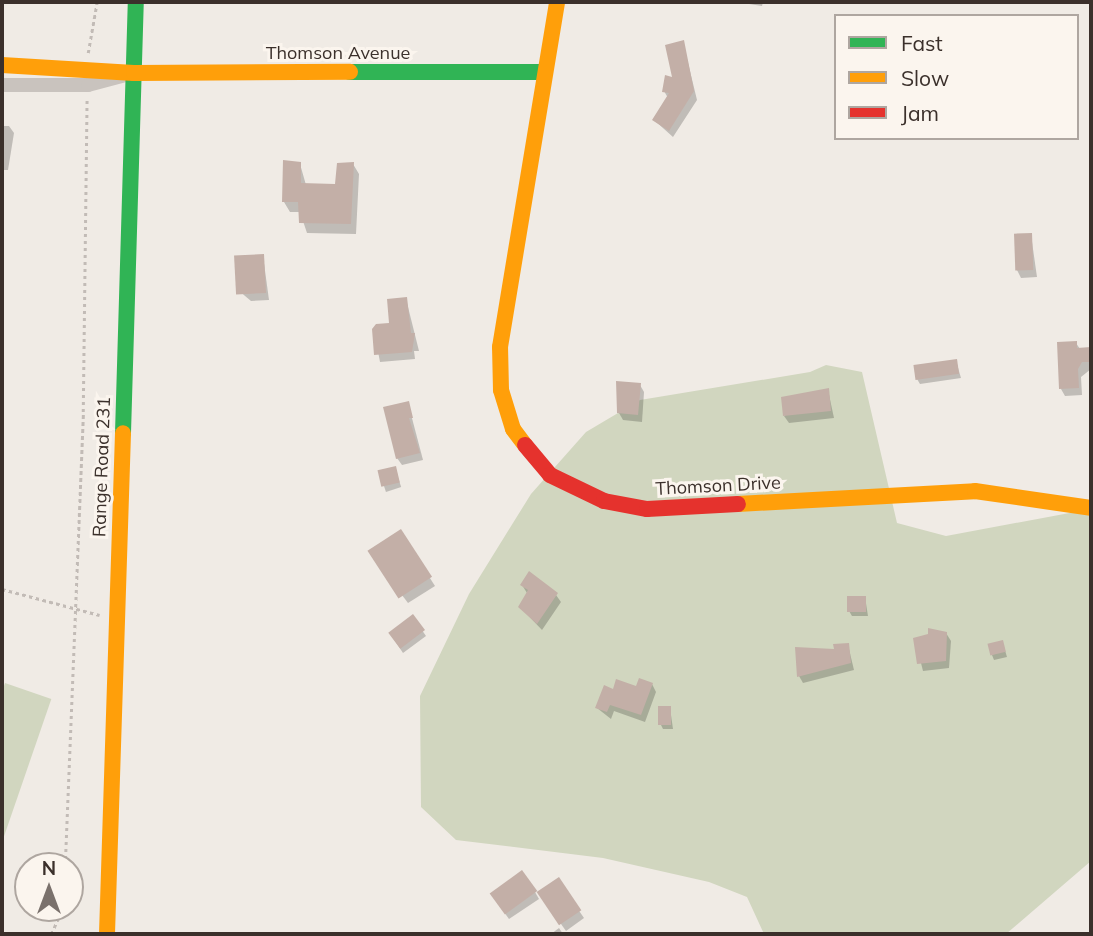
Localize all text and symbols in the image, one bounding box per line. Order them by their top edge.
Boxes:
legend [834,14,1079,140]
text: Fast [901,30,943,56]
street label: Thomson Avenue [266,42,410,64]
text: Slow [901,65,949,91]
text: Jam [901,100,939,126]
street label: Range Road 231 [89,396,115,538]
street label: Thomson Drive [655,472,781,500]
north arrow [14,852,84,922]
text: N [42,856,56,880]

